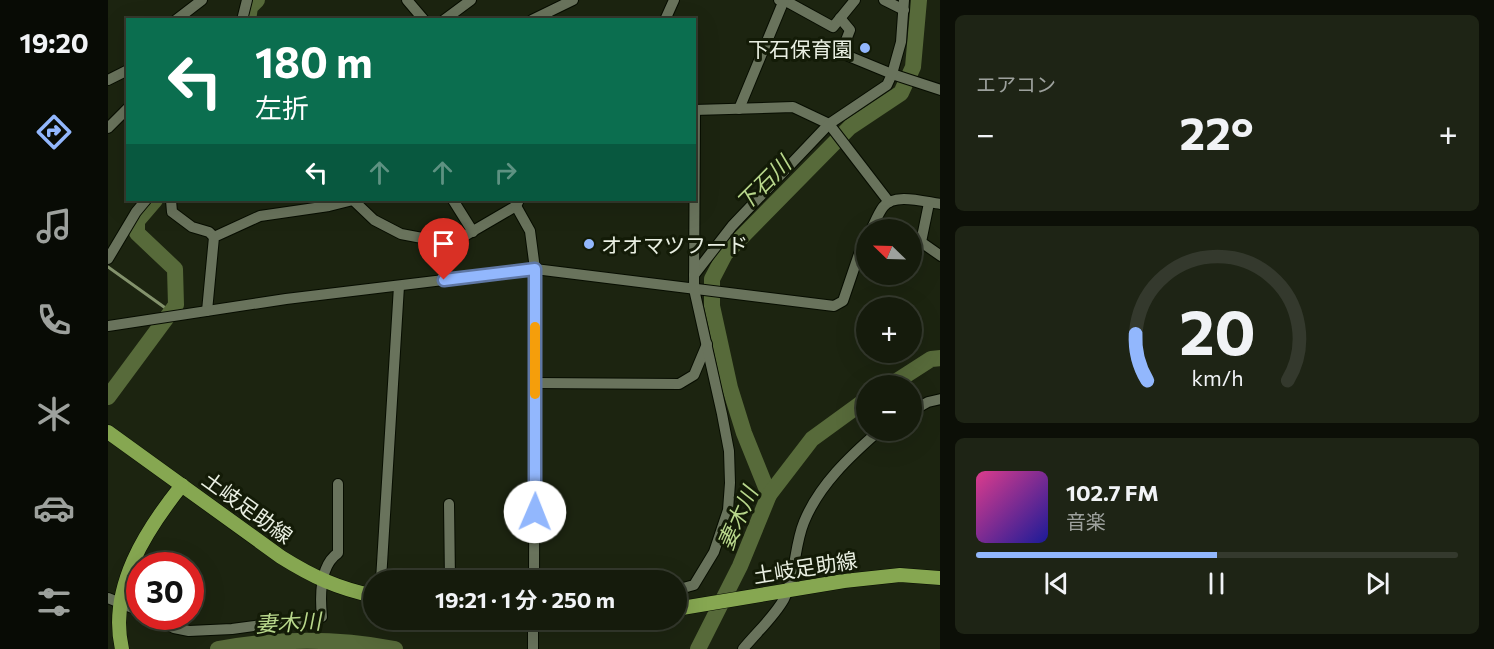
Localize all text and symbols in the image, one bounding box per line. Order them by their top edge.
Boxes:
text: 19:20 [19,26,89,59]
text: 180 m [255,35,373,87]
place label: 下石保育園 [748,36,853,61]
marker: 下石保育園 [858,41,872,55]
icon: left [156,42,234,120]
text: エアコン [976,72,1056,96]
text: 左折 [255,91,309,124]
text: 22° [1180,104,1254,159]
icon: directions [33,111,75,153]
text: − [976,112,995,153]
text: + [1439,112,1458,153]
water label: 下石川 [730,149,797,216]
icon: left [300,156,333,189]
icon: ahead [363,156,396,189]
icon: ahead [426,156,459,189]
icon: right [489,156,522,189]
icon: music [33,205,75,247]
pin [418,218,469,280]
north arrow [856,219,922,285]
map controls [856,219,922,441]
icon: arrive [427,227,460,260]
place label: オオマツフード [601,232,748,257]
marker: オオマツフード [582,237,596,251]
text: 20 [1179,293,1255,369]
button: + [856,297,922,363]
icon: phone [33,299,75,341]
text: km/h [1191,365,1243,391]
button: − [856,375,922,441]
icon: climate [33,393,75,435]
street label: 土岐足助線 [198,466,298,548]
text: 102.7 FM [1066,479,1159,506]
position arrow [503,480,567,544]
water label: 妻木川 [711,481,764,554]
icon: car [33,487,75,529]
text: 音楽 [1066,509,1106,533]
street label: 土岐足助線 [751,546,859,588]
speed limit sign: 30 [126,552,204,630]
icon: previous [1040,567,1073,600]
icon: pause [1200,567,1233,600]
icon: next [1361,567,1394,600]
icon: filters [33,581,75,623]
text: 19:21 · 1 分 · 250 m [435,586,615,613]
water label: 妻木川 [254,607,324,637]

